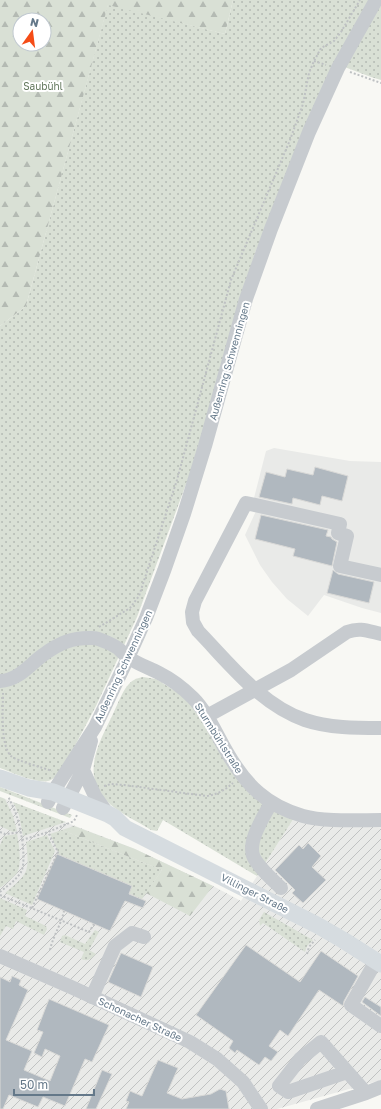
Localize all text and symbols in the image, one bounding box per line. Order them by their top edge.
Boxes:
north arrow [12,12,52,52]
text: N [29,14,40,29]
park label: Saubühl [23,80,63,92]
street label: Außenring Schwenningen [206,300,252,422]
street label: Außenring Schwenningen [92,608,154,724]
street label: Sturmbühlstraße [192,701,246,776]
street label: Villinger Straße [219,871,291,915]
street label: Schonacher Straße [96,994,184,1044]
scale bar [14,1071,94,1097]
text: 50 m [20,1077,48,1092]

